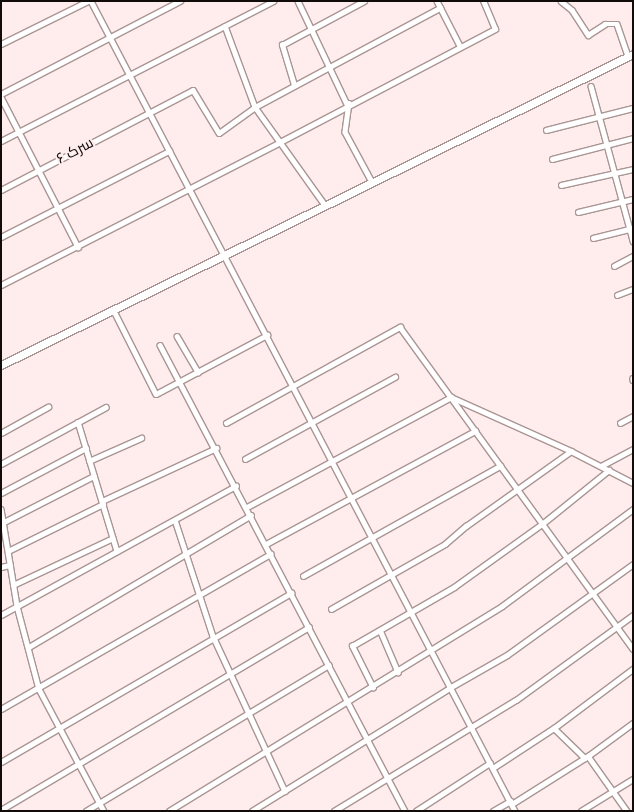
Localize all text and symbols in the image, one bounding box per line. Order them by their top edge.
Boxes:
street label: سرک ۶ [53,134,97,168]

